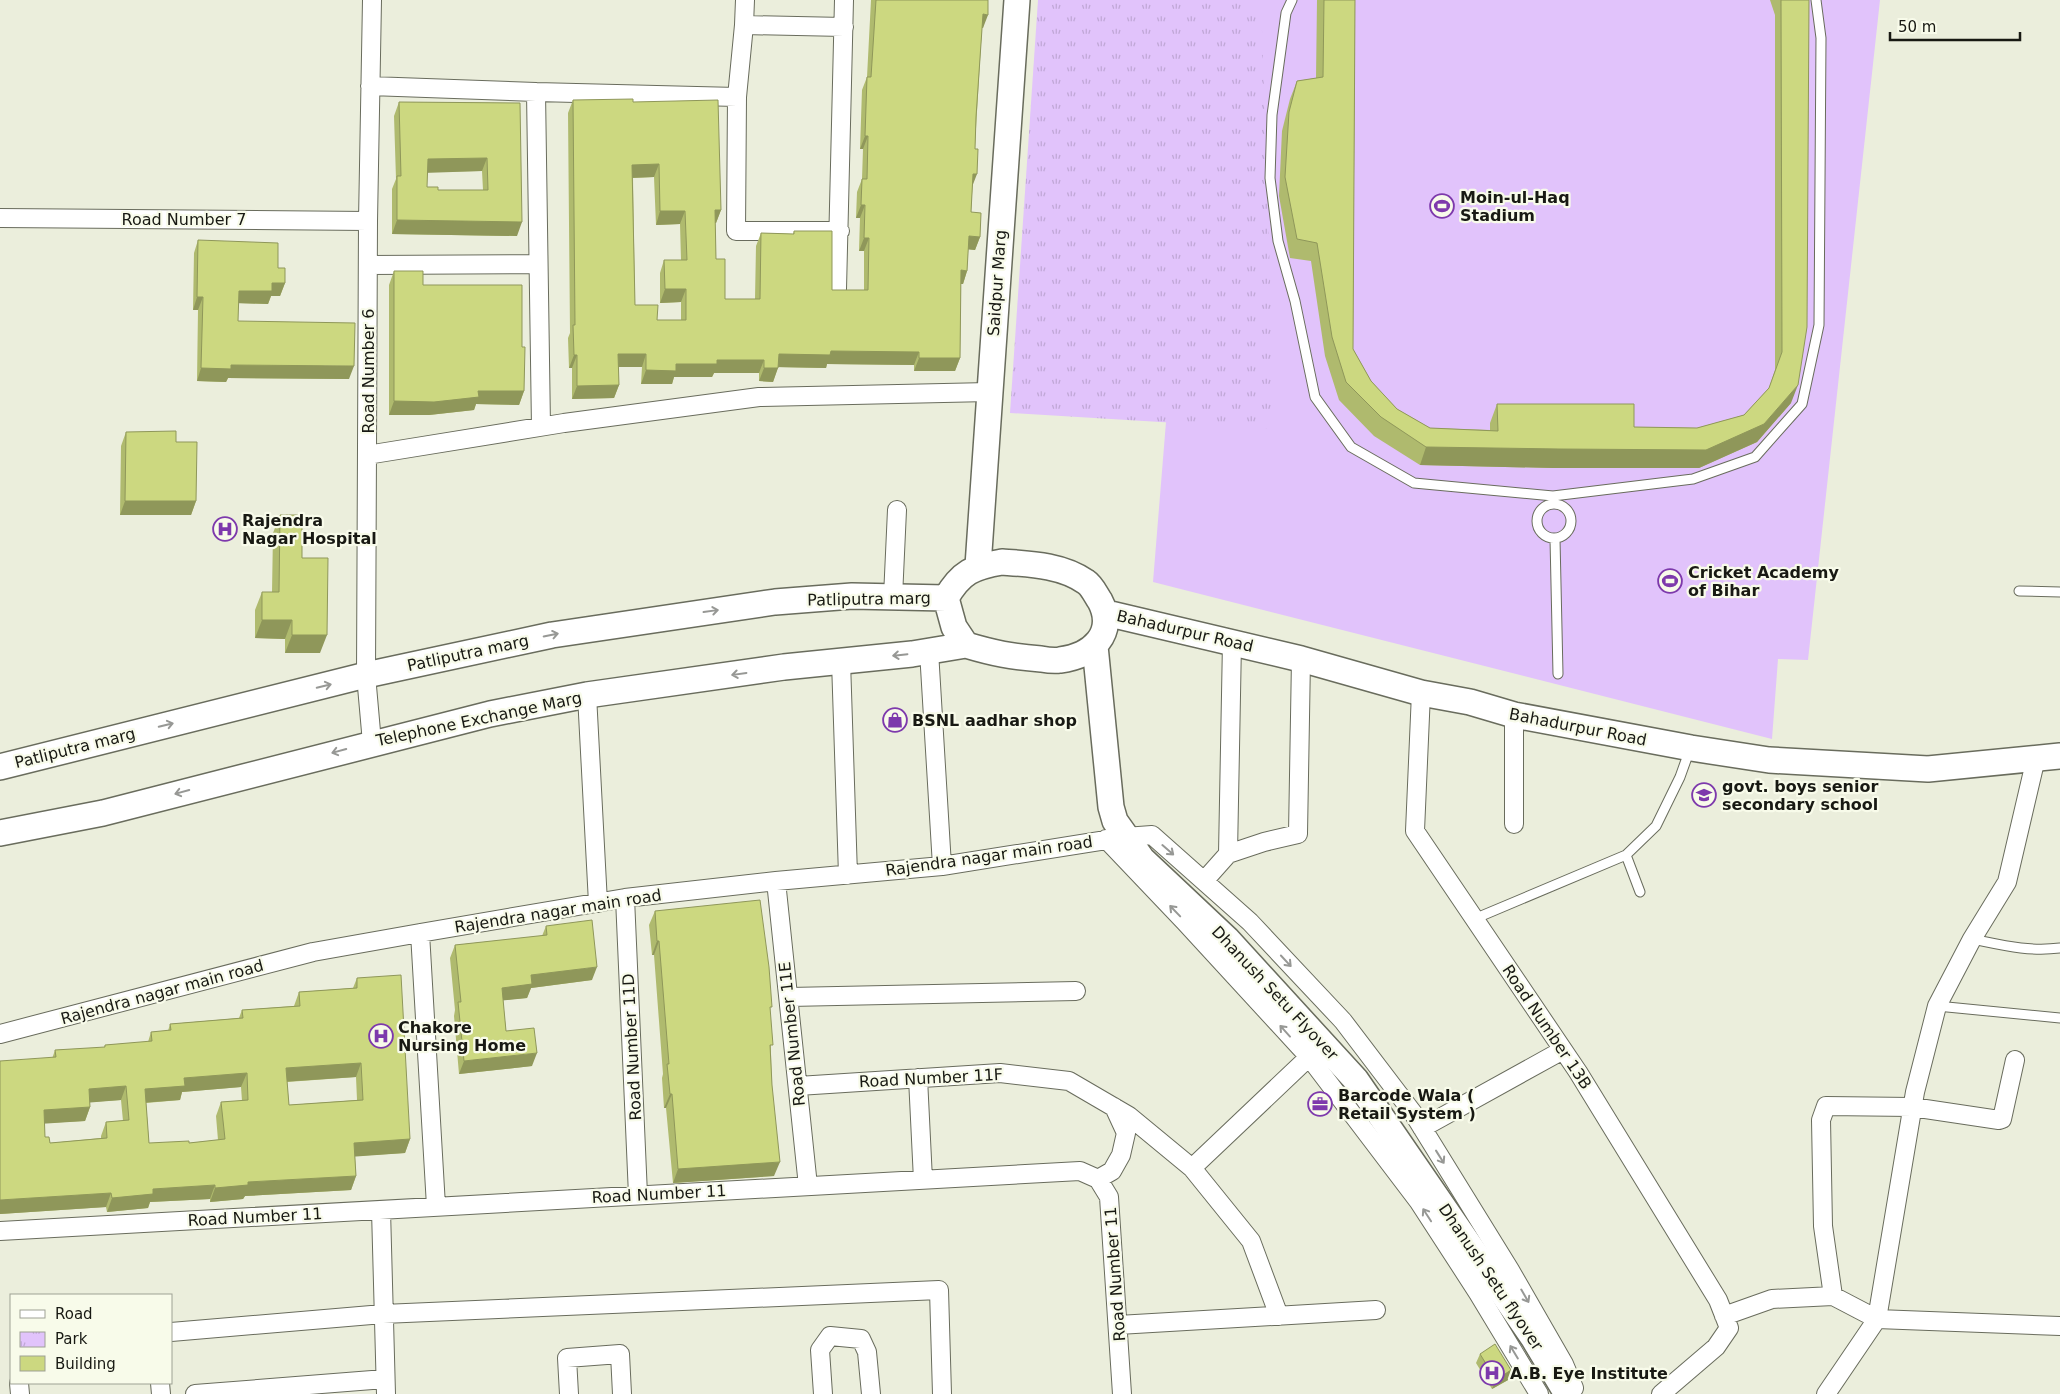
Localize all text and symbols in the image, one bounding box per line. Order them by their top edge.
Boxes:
scale bar [1890,10,2020,42]
text: 50 m [1898,18,1936,36]
place label: Moin-ul-Haq Stadium [1460,188,1570,225]
sports icon: Moin-ul-Haq Stadium [1429,193,1455,219]
street label: Road Number 7 [122,210,246,229]
street label: Saidpur Marg [984,229,1010,337]
street label: Road Number 6 [359,309,378,433]
place label: Rajendra Nagar Hospital [242,511,377,548]
hospital icon: Rajendra Nagar Hospital [212,516,238,542]
place label: Cricket Academy of Bihar [1688,563,1840,600]
sports icon: Cricket Academy of Bihar [1657,568,1683,594]
street label: Patliputra marg [807,588,931,610]
one-way arrow [703,606,719,616]
street label: Bahadurpur Road [1115,606,1255,656]
one-way arrow [542,630,558,640]
street label: Patliputra marg [405,631,531,675]
one-way arrow [893,650,909,660]
one-way arrow [731,669,747,679]
one-way arrow [315,681,331,690]
street label: Telephone Exchange Marg [374,688,584,750]
street label: Bahadurpur Road [1508,704,1648,750]
shop icon: BSNL aadhar shop [882,707,908,733]
place label: BSNL aadhar shop [912,711,1077,730]
one-way arrow [158,720,174,730]
street label: Patliputra marg [13,724,137,772]
one-way arrow [332,747,348,756]
place label: govt. boys senior secondary school [1722,777,1878,814]
school or university icon: govt. boys senior secondary school [1691,782,1717,808]
one-way arrow [175,788,191,797]
street label: Rajendra nagar main road [884,832,1094,880]
one-way arrow [1162,844,1175,855]
street label: Rajendra nagar main road [453,885,663,937]
one-way arrow [1169,905,1181,918]
street label: Dhanush Setu Flyover [1208,922,1342,1064]
one-way arrow [1280,955,1292,968]
street label: Rajendra nagar main road [58,956,266,1028]
street label: Road Number 11E [775,961,809,1107]
street label: Road Number 13B [1498,961,1596,1093]
street label: Road Number 11D [619,973,645,1121]
place label: Chakore Nursing Home [398,1018,526,1055]
hospital icon: Chakore Nursing Home [368,1023,394,1049]
one-way arrow [1279,1025,1291,1037]
street label: Road Number 11F [859,1065,1003,1091]
place label: Barcode Wala ( Retail System ) [1338,1086,1476,1123]
office icon: Barcode Wala ( Retail System ) [1307,1091,1333,1117]
one-way arrow [1436,1150,1446,1164]
street label: Road Number 11 [591,1181,727,1207]
street label: Dhanush Setu flyover [1435,1200,1547,1354]
street label: Road Number 11 [187,1204,323,1230]
street label: Road Number 11 [1101,1206,1129,1342]
one-way arrow [1422,1208,1432,1222]
one-way arrow [1520,1288,1530,1303]
legend [10,1294,172,1384]
text: Road [55,1305,93,1323]
text: Park [55,1330,88,1348]
one-way arrow [1508,1346,1518,1360]
text: Building [55,1355,116,1373]
hospital icon: A.B. Eye Institute [1479,1360,1505,1386]
place label: A.B. Eye Institute [1510,1364,1668,1383]

